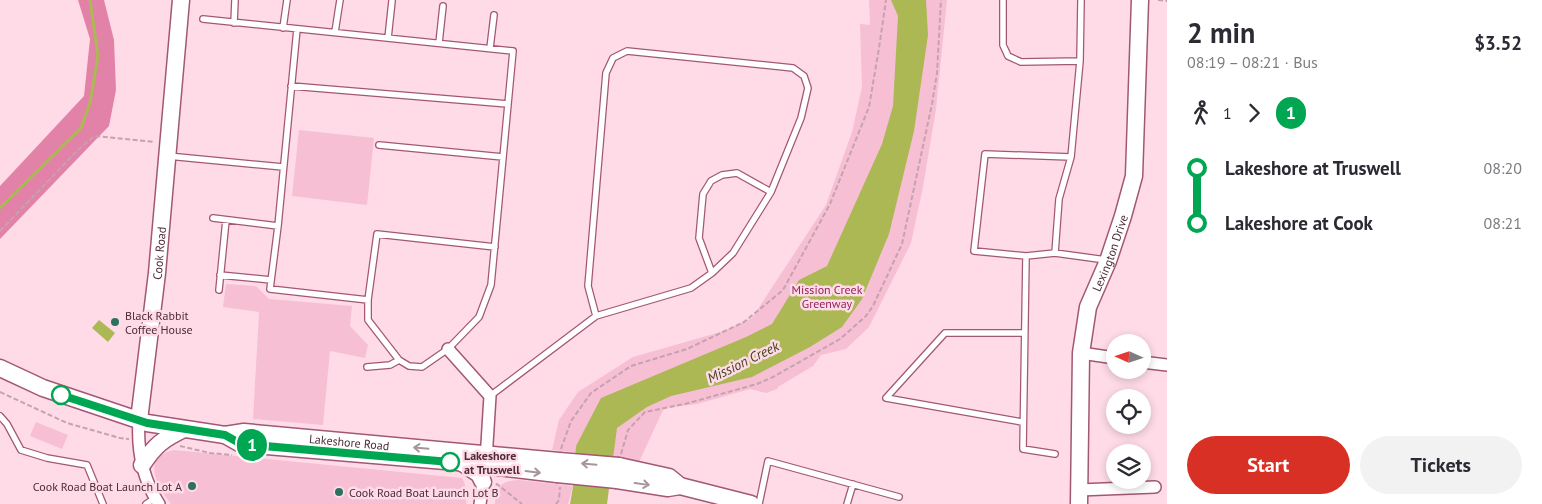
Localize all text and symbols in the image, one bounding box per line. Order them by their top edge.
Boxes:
text: 2 min [1187,14,1255,51]
text: $3.52 [1474,31,1522,55]
text: 08:19 – 08:21 · Bus [1187,52,1318,72]
icon: walk [1187,99,1215,127]
icon: forward [1240,99,1268,127]
text: 1 [1286,101,1296,124]
text: 1 [1223,103,1232,123]
text: Lakeshore at Truswell [1225,156,1401,180]
text: 08:20 [1484,158,1522,178]
text: Lakeshore at Cook [1225,211,1373,235]
street label: Lexington Drive [1088,212,1131,293]
text: 08:21 [1484,213,1522,233]
street label: Cook Road [149,226,169,281]
park label: Mission Creek Greenway [792,282,863,311]
place label: Black Rabbit Coffee House [125,308,193,337]
marker: Black Rabbit Coffee House [109,316,121,328]
north arrow [1106,334,1151,379]
map controls [1106,334,1151,489]
water label: Mission Creek [704,337,783,387]
unlabelled marker [51,385,71,405]
button: locate [1106,389,1151,434]
line badge: 1 [236,429,268,461]
street label: Lakeshore Road [308,431,390,453]
text: 1 [247,433,257,456]
button: Start [1187,436,1350,494]
button: Tickets [1360,436,1522,494]
one-way arrow [413,443,429,452]
button: layers [1106,444,1151,489]
place label: Lakeshore at Truswell [464,448,520,477]
marker: Lakeshore at Truswell [440,452,460,472]
one-way arrow [581,459,597,468]
one-way arrow [524,467,540,477]
place label: Cook Road Boat Launch Lot A [33,479,182,494]
one-way arrow [634,479,650,489]
marker: Cook Road Boat Launch Lot A [186,480,198,492]
place label: Cook Road Boat Launch Lot B [349,485,499,500]
marker: Cook Road Boat Launch Lot B [333,486,345,498]

